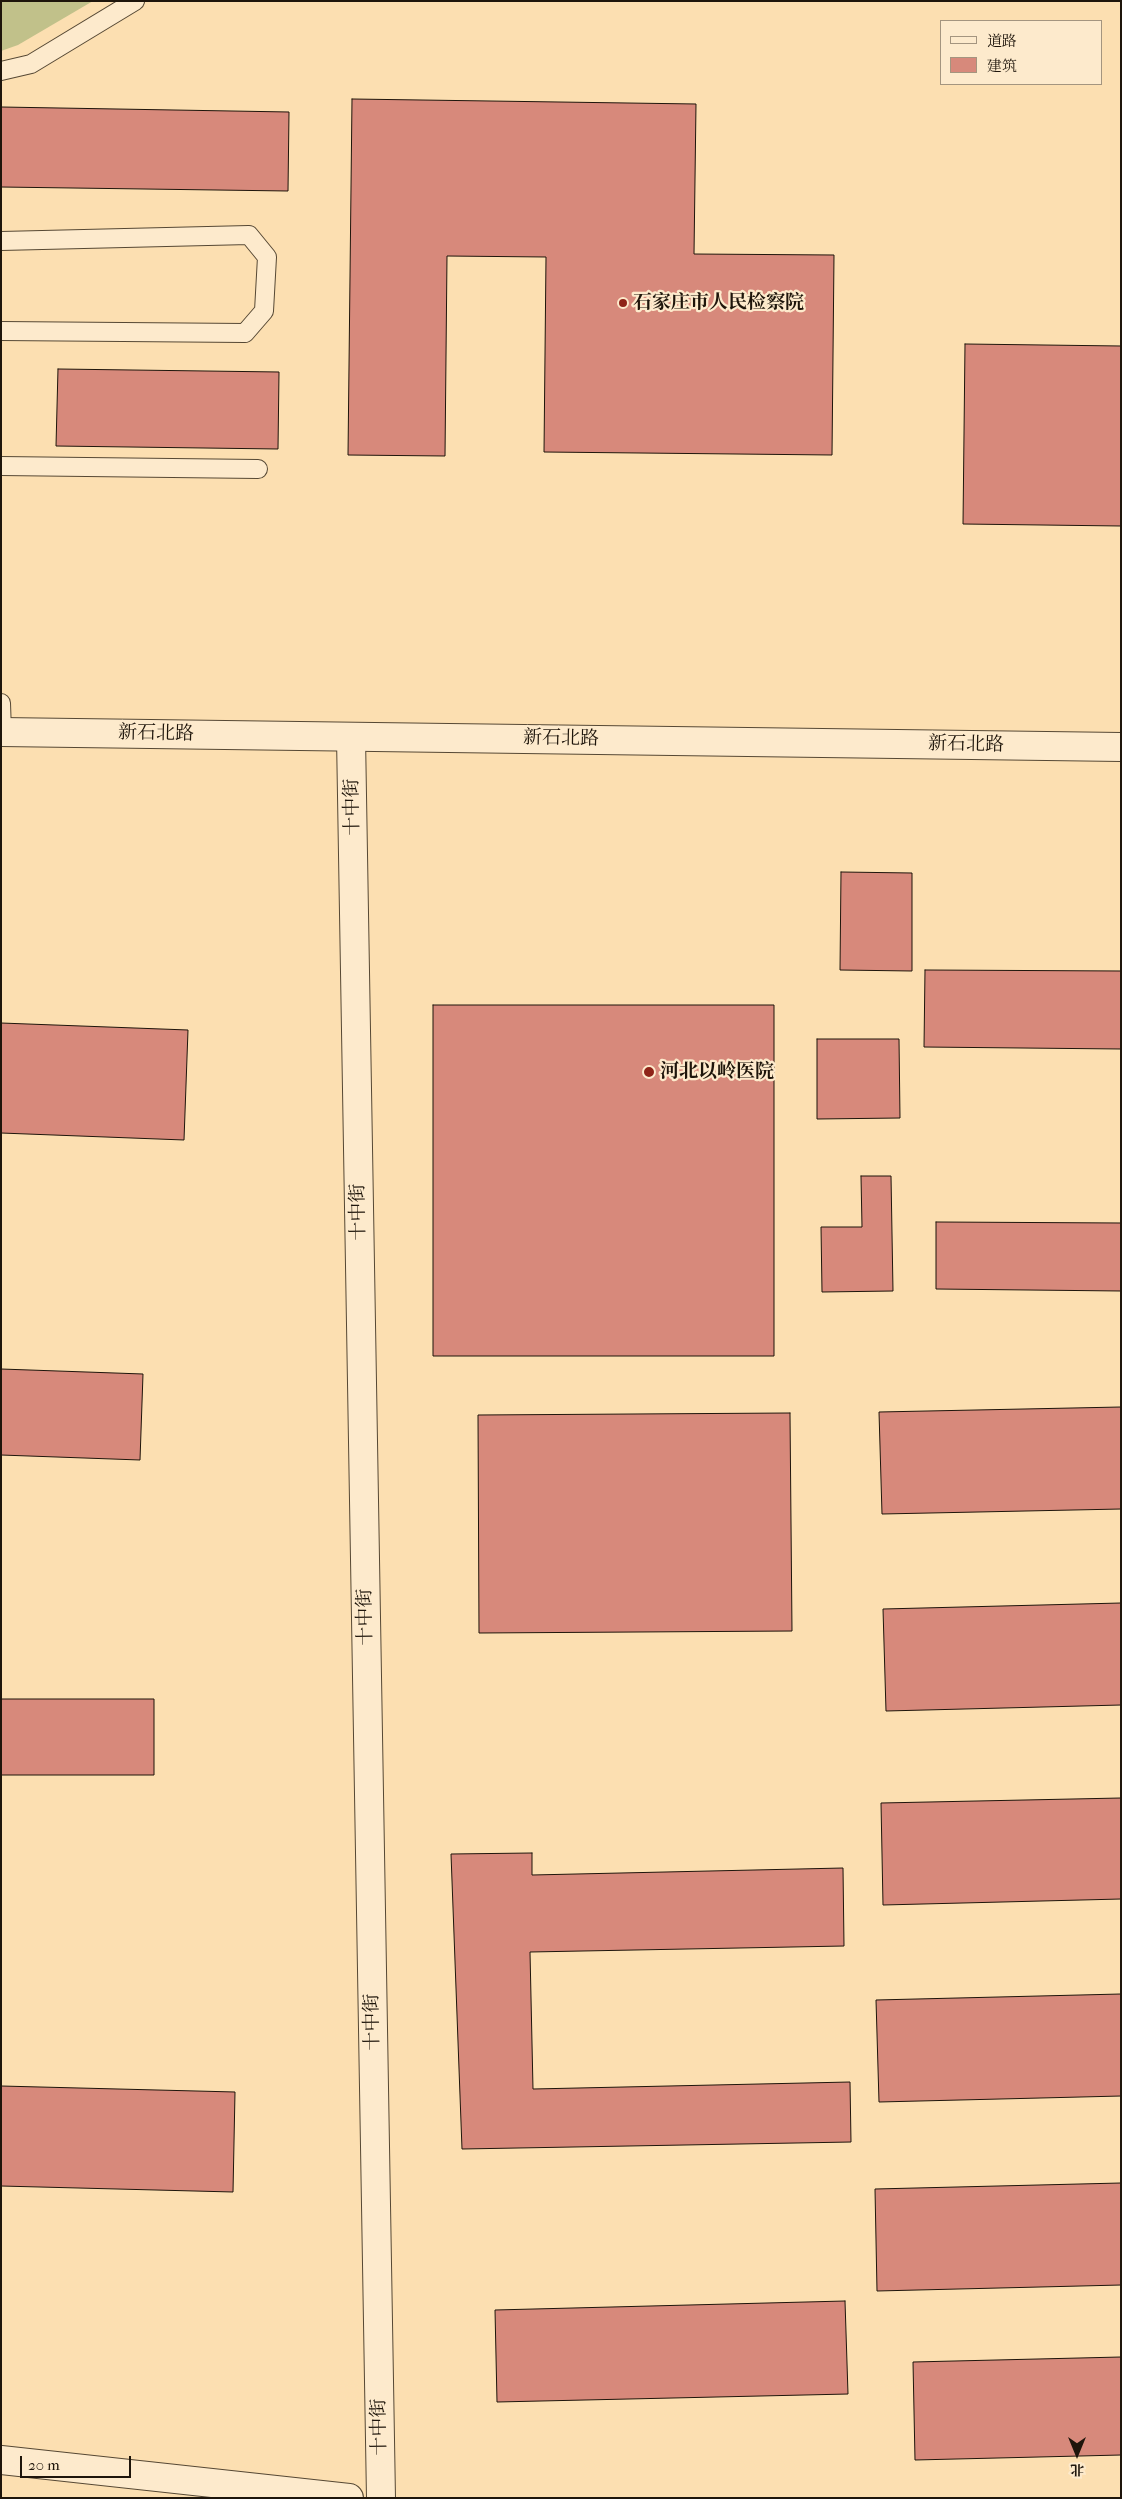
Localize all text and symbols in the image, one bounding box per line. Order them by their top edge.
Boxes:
legend [940,20,1102,85]
text: 道路 [987,32,1017,50]
text: 建筑 [987,57,1017,75]
place label: 石家庄市人民检察院 [633,292,804,314]
marker: 石家庄市人民检察院 [617,297,629,309]
street label: 新石北路 [118,722,194,746]
street label: 新石北路 [523,727,599,751]
street label: 新石北路 [928,733,1004,757]
street label: 十中街 [341,778,365,836]
place label: 河北以岭医院 [660,1061,774,1083]
marker: 河北以岭医院 [642,1065,656,1079]
street label: 十中街 [347,1183,371,1241]
street label: 十中街 [354,1588,378,1646]
street label: 十中街 [361,1993,385,2051]
street label: 十中街 [368,2398,392,2456]
north arrow [1052,2429,1102,2479]
scale bar [22,2446,134,2478]
text: 20 m [28,2456,60,2474]
text: 北 [1070,2461,1084,2478]

